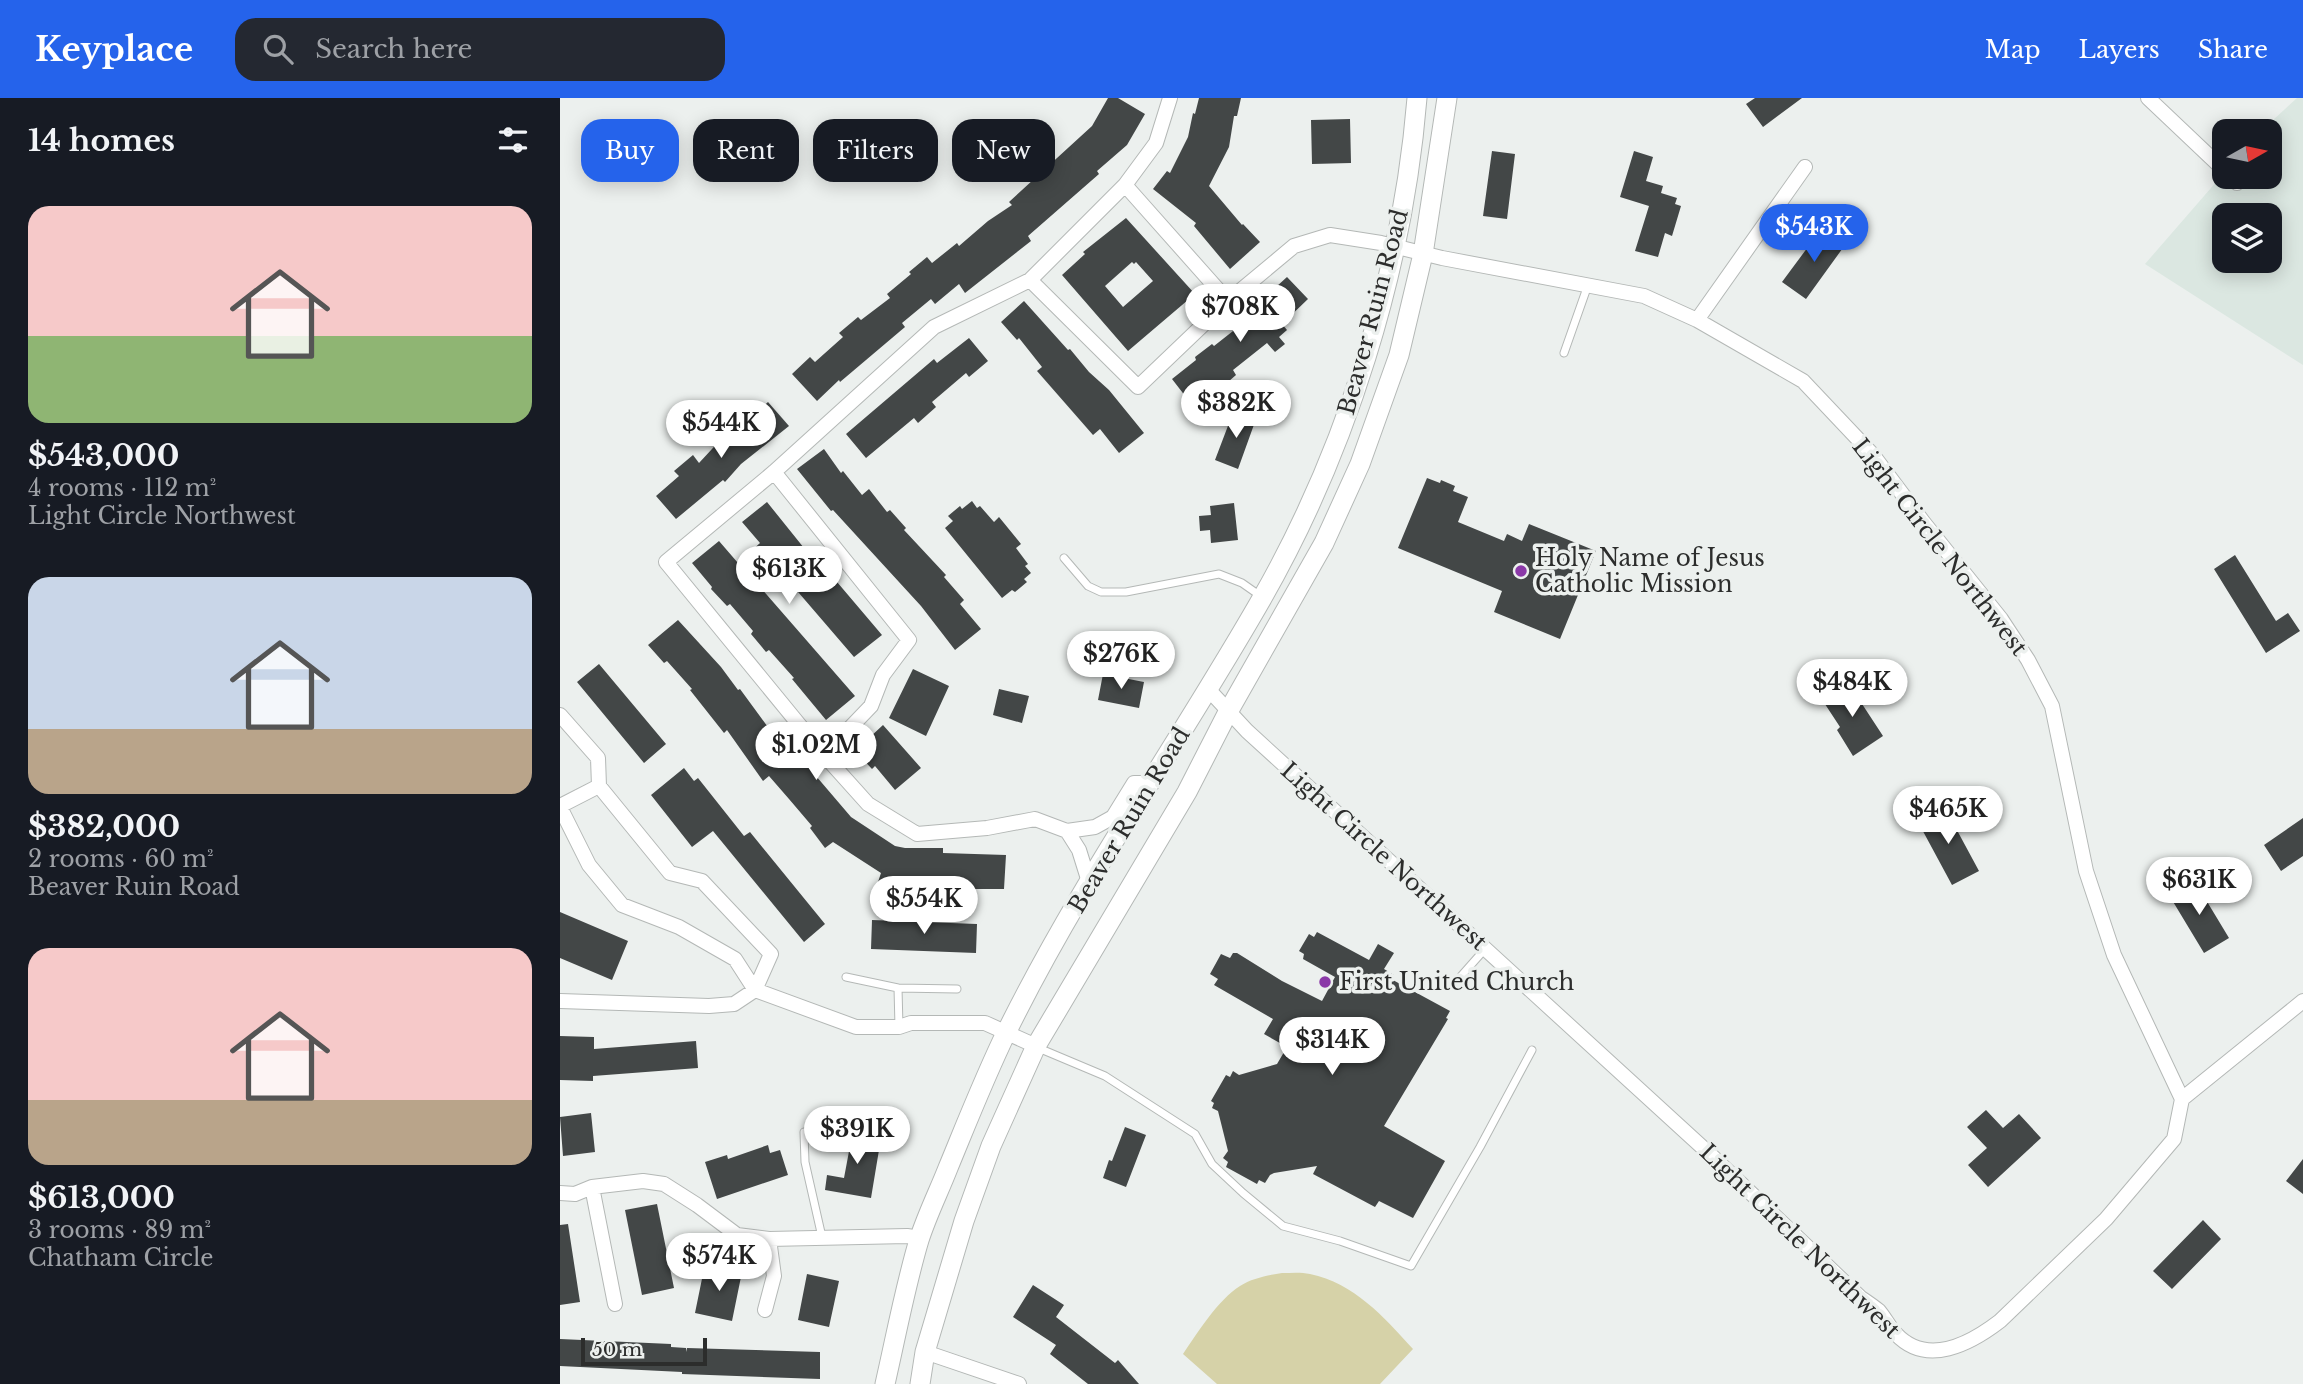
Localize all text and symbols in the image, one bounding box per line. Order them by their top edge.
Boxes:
search box [235,18,725,81]
text: Keyplace [35,29,193,70]
icon: search [259,30,297,68]
text: Search here [315,33,472,65]
text: Map [1985,35,2041,64]
text: Layers [2079,35,2160,64]
text: Share [2198,35,2268,64]
chip: Buy [581,119,679,182]
chip: Rent [693,119,799,182]
chip: Filters [813,119,938,182]
chip: New [952,119,1055,182]
north arrow [2212,119,2282,189]
map controls [2212,119,2282,273]
icon: filters [494,121,532,159]
text: 14 homes [28,122,175,159]
button: layers [2212,203,2282,273]
pin: $543K [1765,204,1863,264]
street label: Beaver Ruin Road [1332,206,1414,418]
text: $543K [1775,213,1853,241]
icon: home [217,251,343,377]
pin: $708K [1191,285,1289,344]
text: $708K [1201,293,1279,321]
pin: $382K [1187,380,1285,440]
text: $382K [1197,389,1275,417]
pin: $544K [672,400,770,460]
text: $544K [682,409,760,437]
street label: Light Circle Northwest [1847,433,2034,661]
text: $543,000 [28,437,179,474]
text: 4 rooms · 112 m² [28,474,216,502]
text: Light Circle Northwest [28,502,296,530]
place label: Holy Name of Jesus Catholic Mission [1535,544,1765,598]
pin: $613K [740,546,838,606]
text: $613K [752,555,826,583]
marker: Holy Name of Jesus Catholic Mission [1513,563,1529,579]
icon: home [217,622,343,748]
pin: $276K [1072,632,1170,691]
text: $276K [1083,640,1159,668]
pin: $484K [1803,660,1901,719]
text: $484K [1813,668,1891,696]
pin: $1.02M [759,722,873,782]
street label: Beaver Ruin Road [1062,722,1196,918]
text: $1.02M [771,731,861,759]
street label: Light Circle Northwest [1275,756,1493,956]
pin: $465K [1899,786,1997,846]
text: $465K [1909,795,1987,823]
text: $382,000 [28,808,180,845]
text: 2 rooms · 60 m² [28,845,214,873]
pin: $631K [2150,858,2248,917]
text: $631K [2162,866,2236,894]
text: Beaver Ruin Road [28,873,240,901]
pin: $554K [875,876,973,936]
text: $554K [886,885,962,913]
place label: First United Church [1339,968,1574,996]
marker: First United Church [1317,974,1333,990]
icon: home [217,993,343,1119]
pin: $314K [1283,1018,1381,1077]
text: $314K [1295,1026,1369,1054]
pin: $391K [808,1107,906,1166]
text: $391K [820,1115,894,1143]
street label: Light Circle Northwest [1694,1138,1906,1344]
text: $613,000 [28,1179,175,1216]
text: 3 rooms · 89 m² [28,1216,211,1244]
pin: $574K [670,1234,768,1293]
text: $574K [682,1242,756,1270]
text: Chatham Circle [28,1244,214,1272]
scale bar [581,1335,707,1367]
text: 50 m [592,1338,642,1361]

